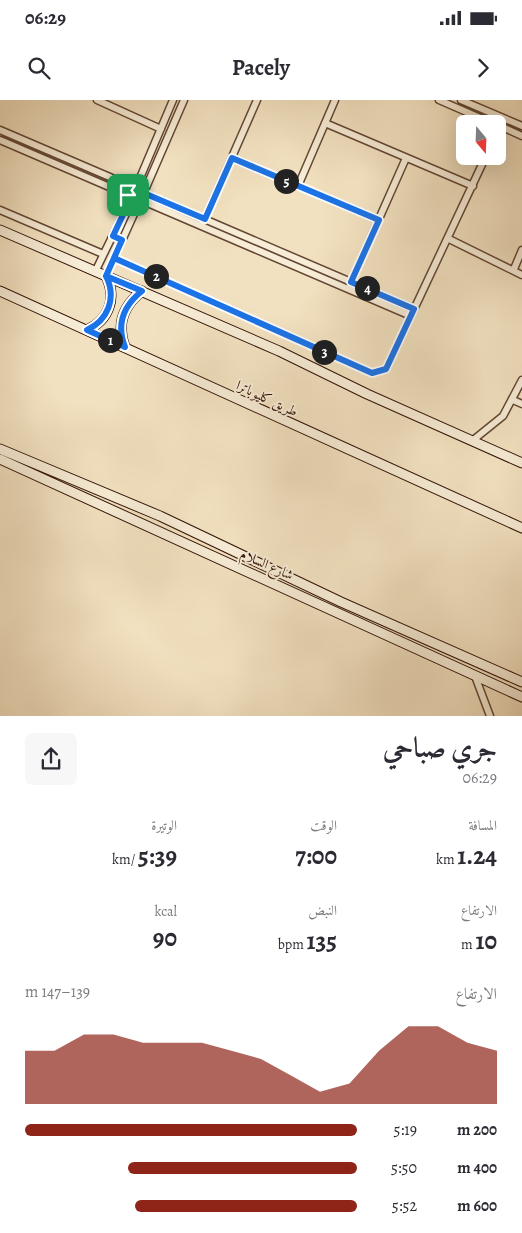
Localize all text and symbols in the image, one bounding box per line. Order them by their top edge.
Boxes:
text: 06:29 [25,5,66,31]
text: Pacely [232,53,290,83]
icon: search [25,54,53,82]
icon: forward [469,54,497,82]
north arrow [456,115,506,165]
map controls [456,115,506,165]
pin: 5 [274,168,298,194]
text: 5 [284,172,289,191]
pin [107,174,149,216]
icon: arrive [114,181,142,209]
pin: 2 [144,264,168,288]
text: 2 [153,267,160,286]
pin: 4 [354,276,380,300]
text: 4 [364,279,371,298]
pin: 1 [98,328,122,352]
text: 1 [108,331,113,350]
pin: 3 [312,340,336,364]
text: 3 [321,343,328,362]
street label: طريق كليوباترا [233,376,301,421]
street label: شارع السلام [236,544,297,587]
text: جري صباحي [383,729,497,767]
button: share [25,733,77,785]
text: 06:29 [462,767,497,789]
text: الوتيرة [151,816,177,835]
text: الوقت [310,816,337,835]
text: المسافة [468,816,497,835]
text: 5:39 [138,839,177,873]
text: 7:00 [295,839,337,873]
text: 1.24 [457,839,497,873]
text: /km [112,850,138,869]
text: km [436,850,457,869]
text: النبض [308,901,337,920]
text: الارتفاع [461,901,497,920]
text: kcal [155,902,177,921]
text: 90 [153,921,177,955]
text: 135 [307,924,337,958]
text: 10 [475,924,497,958]
text: bpm [278,935,307,954]
text: m [461,935,475,954]
text: 139–147 m [25,981,90,1003]
text: الارتفاع [455,983,497,1005]
text: 5:19 [394,1119,417,1141]
text: 200 m [457,1119,497,1141]
text: 5:50 [391,1157,417,1179]
text: 400 m [457,1157,497,1179]
text: 5:52 [392,1195,417,1217]
text: 600 m [457,1195,497,1217]

